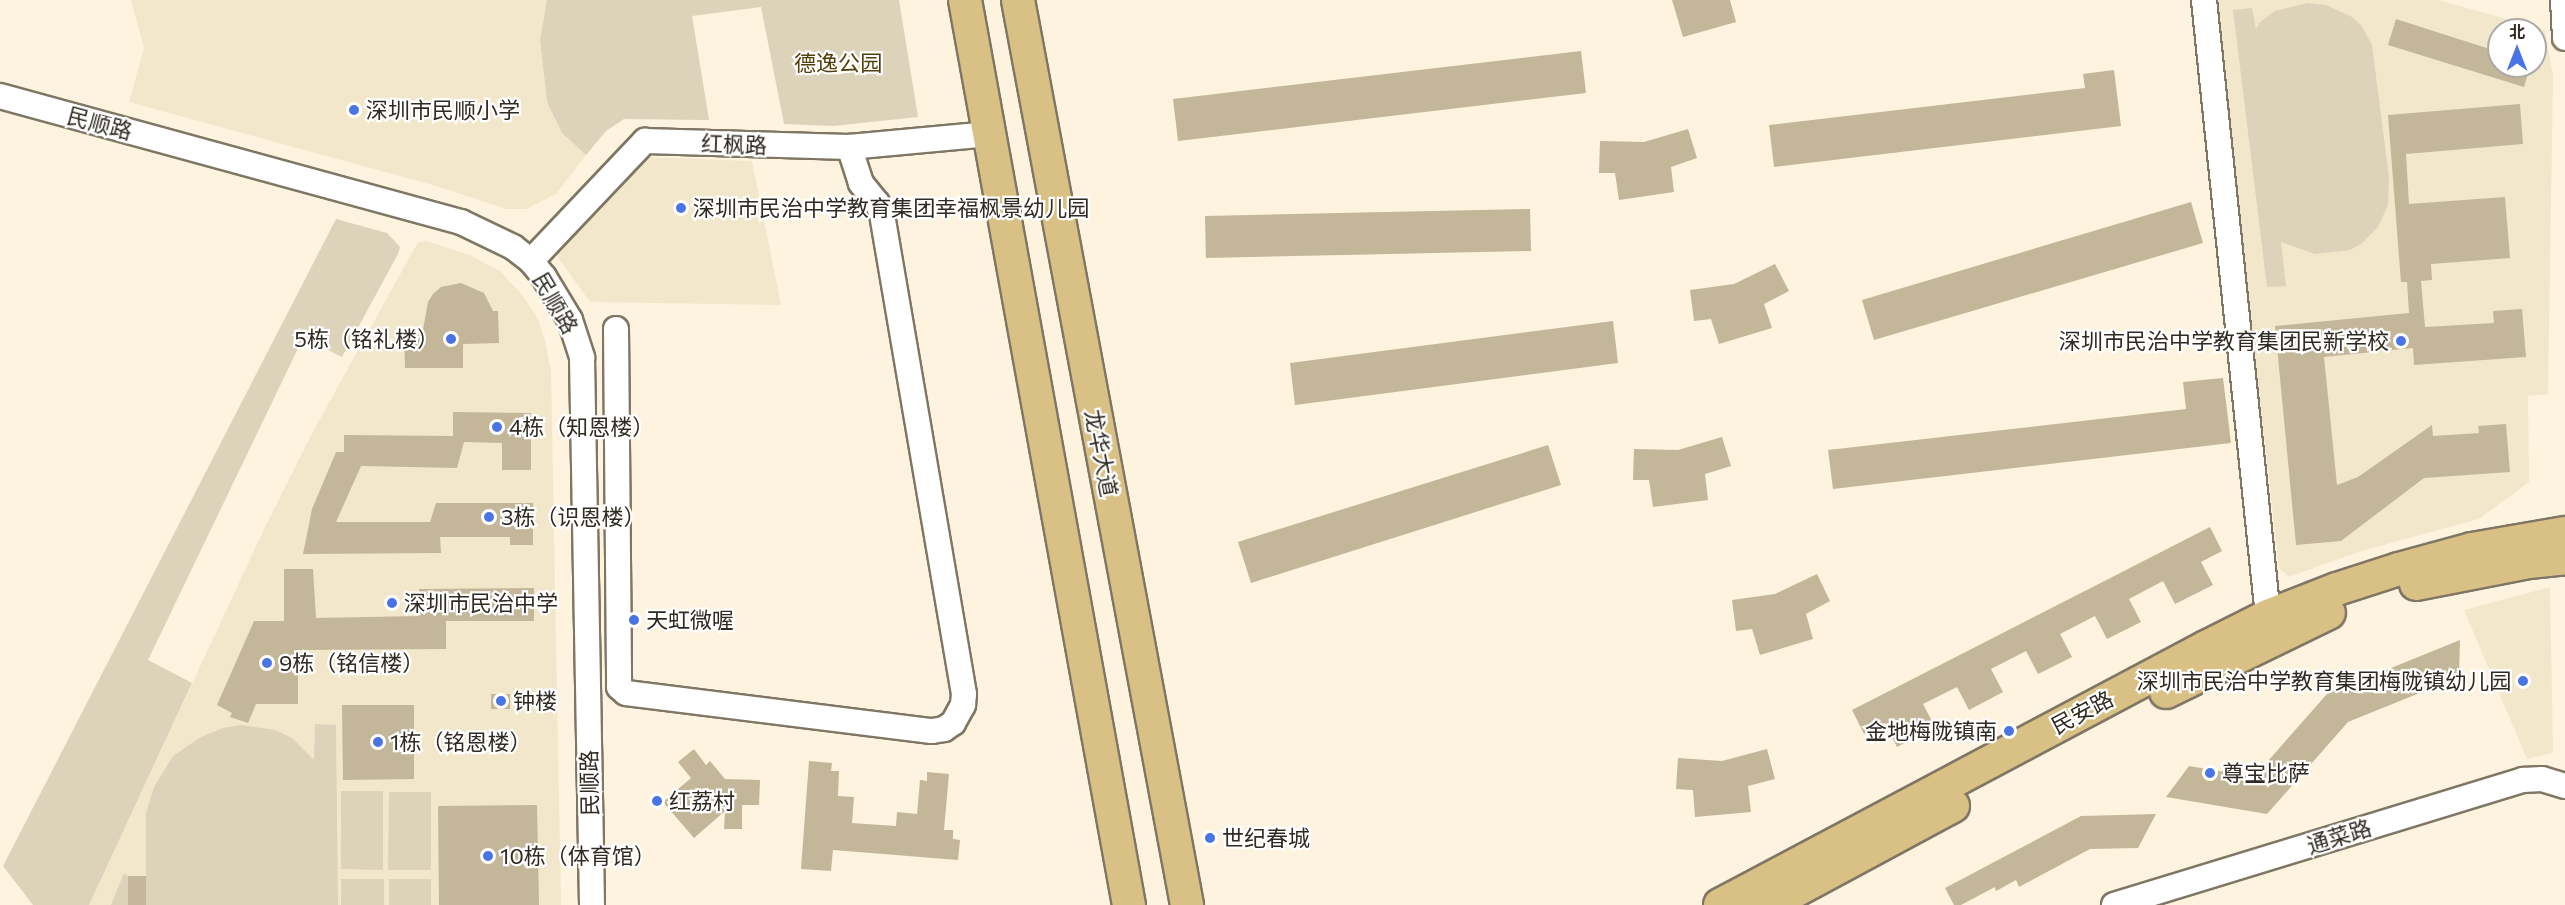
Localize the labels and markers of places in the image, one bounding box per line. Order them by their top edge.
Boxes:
place label: 深圳市民顺小学 [366,97,520,123]
marker: 深圳市民顺小学 [347,103,361,117]
place label: 深圳市民治中学教育集团幸福枫景幼儿园 [693,195,1089,221]
marker: 深圳市民治中学教育集团幸福枫景幼儿园 [674,201,688,215]
place label: 5栋（铭礼楼） [294,326,439,352]
place label: 深圳市民治中学教育集团民新学校 [2059,328,2389,354]
marker: 5栋（铭礼楼） [444,332,458,346]
marker: 深圳市民治中学教育集团民新学校 [2394,334,2408,348]
place label: 4栋（知恩楼） [509,414,654,440]
marker: 4栋（知恩楼） [490,420,504,434]
place label: 3栋（识恩楼） [501,504,646,530]
marker: 3栋（识恩楼） [482,510,496,524]
place label: 深圳市民治中学 [404,590,558,616]
marker: 深圳市民治中学 [385,596,399,610]
place label: 天虹微喔 [646,607,734,633]
marker: 天虹微喔 [627,613,641,627]
place label: 9栋（铭信楼） [279,650,424,676]
marker: 9栋（铭信楼） [260,656,274,670]
place label: 深圳市民治中学教育集团梅陇镇幼儿园 [2137,668,2511,694]
marker: 深圳市民治中学教育集团梅陇镇幼儿园 [2516,674,2530,688]
place label: 钟楼 [513,688,557,714]
marker: 钟楼 [494,694,508,708]
place label: 金地梅陇镇南 [1865,718,1997,744]
marker: 金地梅陇镇南 [2002,724,2016,738]
place label: 1栋（铭恩楼） [390,729,531,755]
marker: 1栋（铭恩楼） [371,735,385,749]
place label: 尊宝比萨 [2222,760,2310,786]
marker: 尊宝比萨 [2203,766,2217,780]
place label: 红荔村 [669,788,735,814]
marker: 红荔村 [650,794,664,808]
place label: 世纪春城 [1222,825,1310,851]
marker: 世纪春城 [1203,831,1217,845]
place label: 10栋（体育馆） [500,843,656,869]
marker: 10栋（体育馆） [481,849,495,863]

